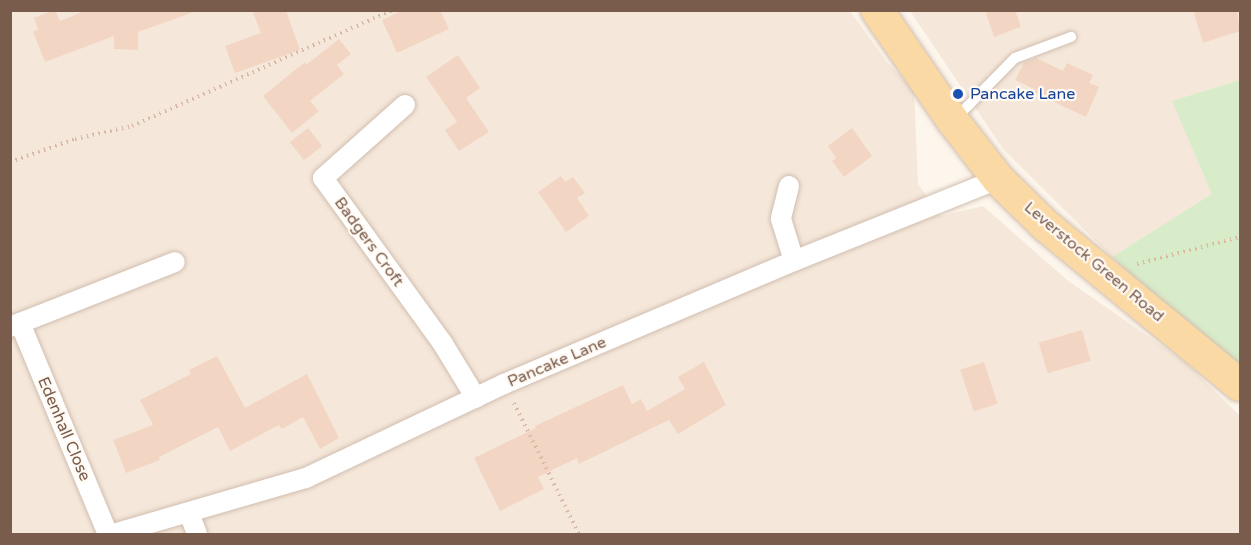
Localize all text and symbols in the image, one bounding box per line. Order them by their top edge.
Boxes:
place label: Pancake Lane [970,84,1075,104]
marker: Pancake Lane [951,87,965,101]
street label: Badgers Croft [330,194,408,290]
street label: Leverstock Green Road [1020,198,1168,326]
street label: Pancake Lane [505,333,609,391]
street label: Edenhall Close [33,374,95,484]

